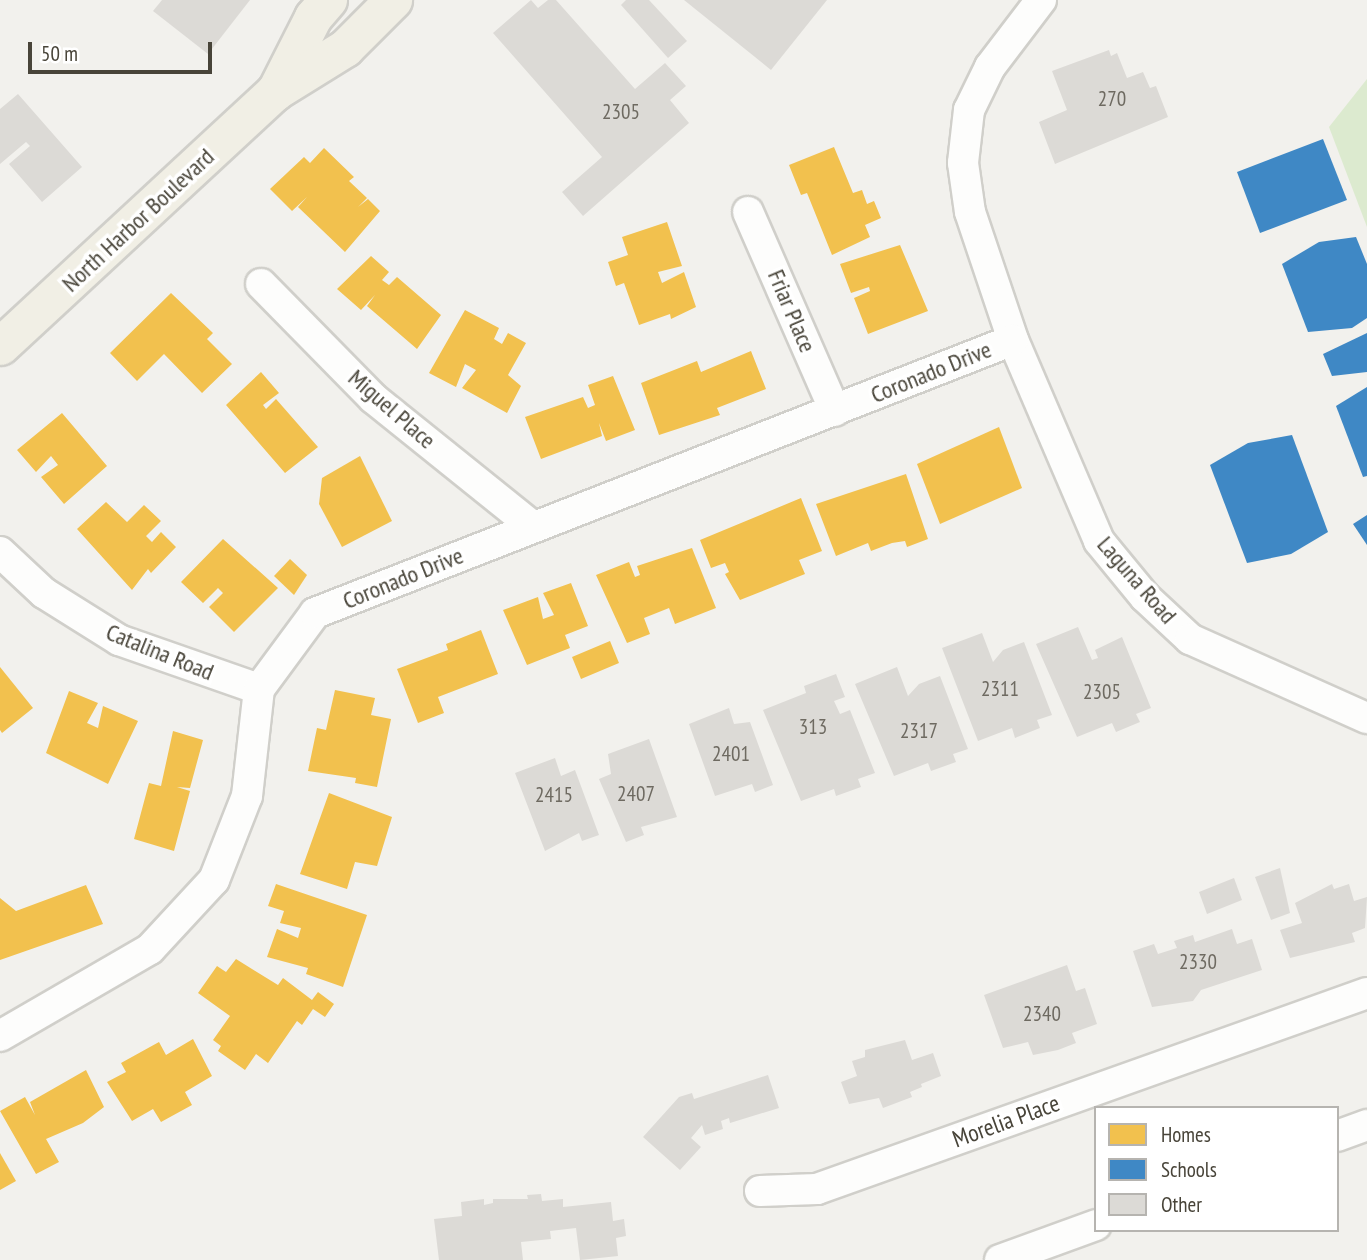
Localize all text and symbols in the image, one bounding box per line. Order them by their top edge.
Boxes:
scale bar [32,28,215,72]
text: 50 m [41,40,78,67]
house number: 270 [1098,86,1126,112]
house number: 2305 [602,99,640,125]
street label: North Harbor Boulevard [56,142,220,298]
street label: Friar Place [762,265,822,357]
street label: Coronado Drive [867,335,995,409]
street label: Miguel Place [343,363,441,455]
street label: Laguna Road [1091,530,1183,630]
street label: Coronado Drive [339,541,467,615]
street label: Catalina Road [102,617,218,687]
house number: 2311 [981,676,1019,702]
house number: 2305 [1083,679,1121,705]
house number: 313 [799,714,827,740]
house number: 2317 [900,718,938,744]
house number: 2401 [712,741,750,767]
house number: 2407 [617,781,655,807]
house number: 2415 [535,782,573,808]
house number: 2330 [1179,949,1217,975]
house number: 2340 [1023,1001,1061,1027]
street label: Morelia Place [949,1088,1063,1154]
legend [1094,1106,1339,1232]
text: Homes [1161,1121,1211,1148]
text: Schools [1161,1156,1217,1183]
text: Other [1161,1191,1202,1218]

